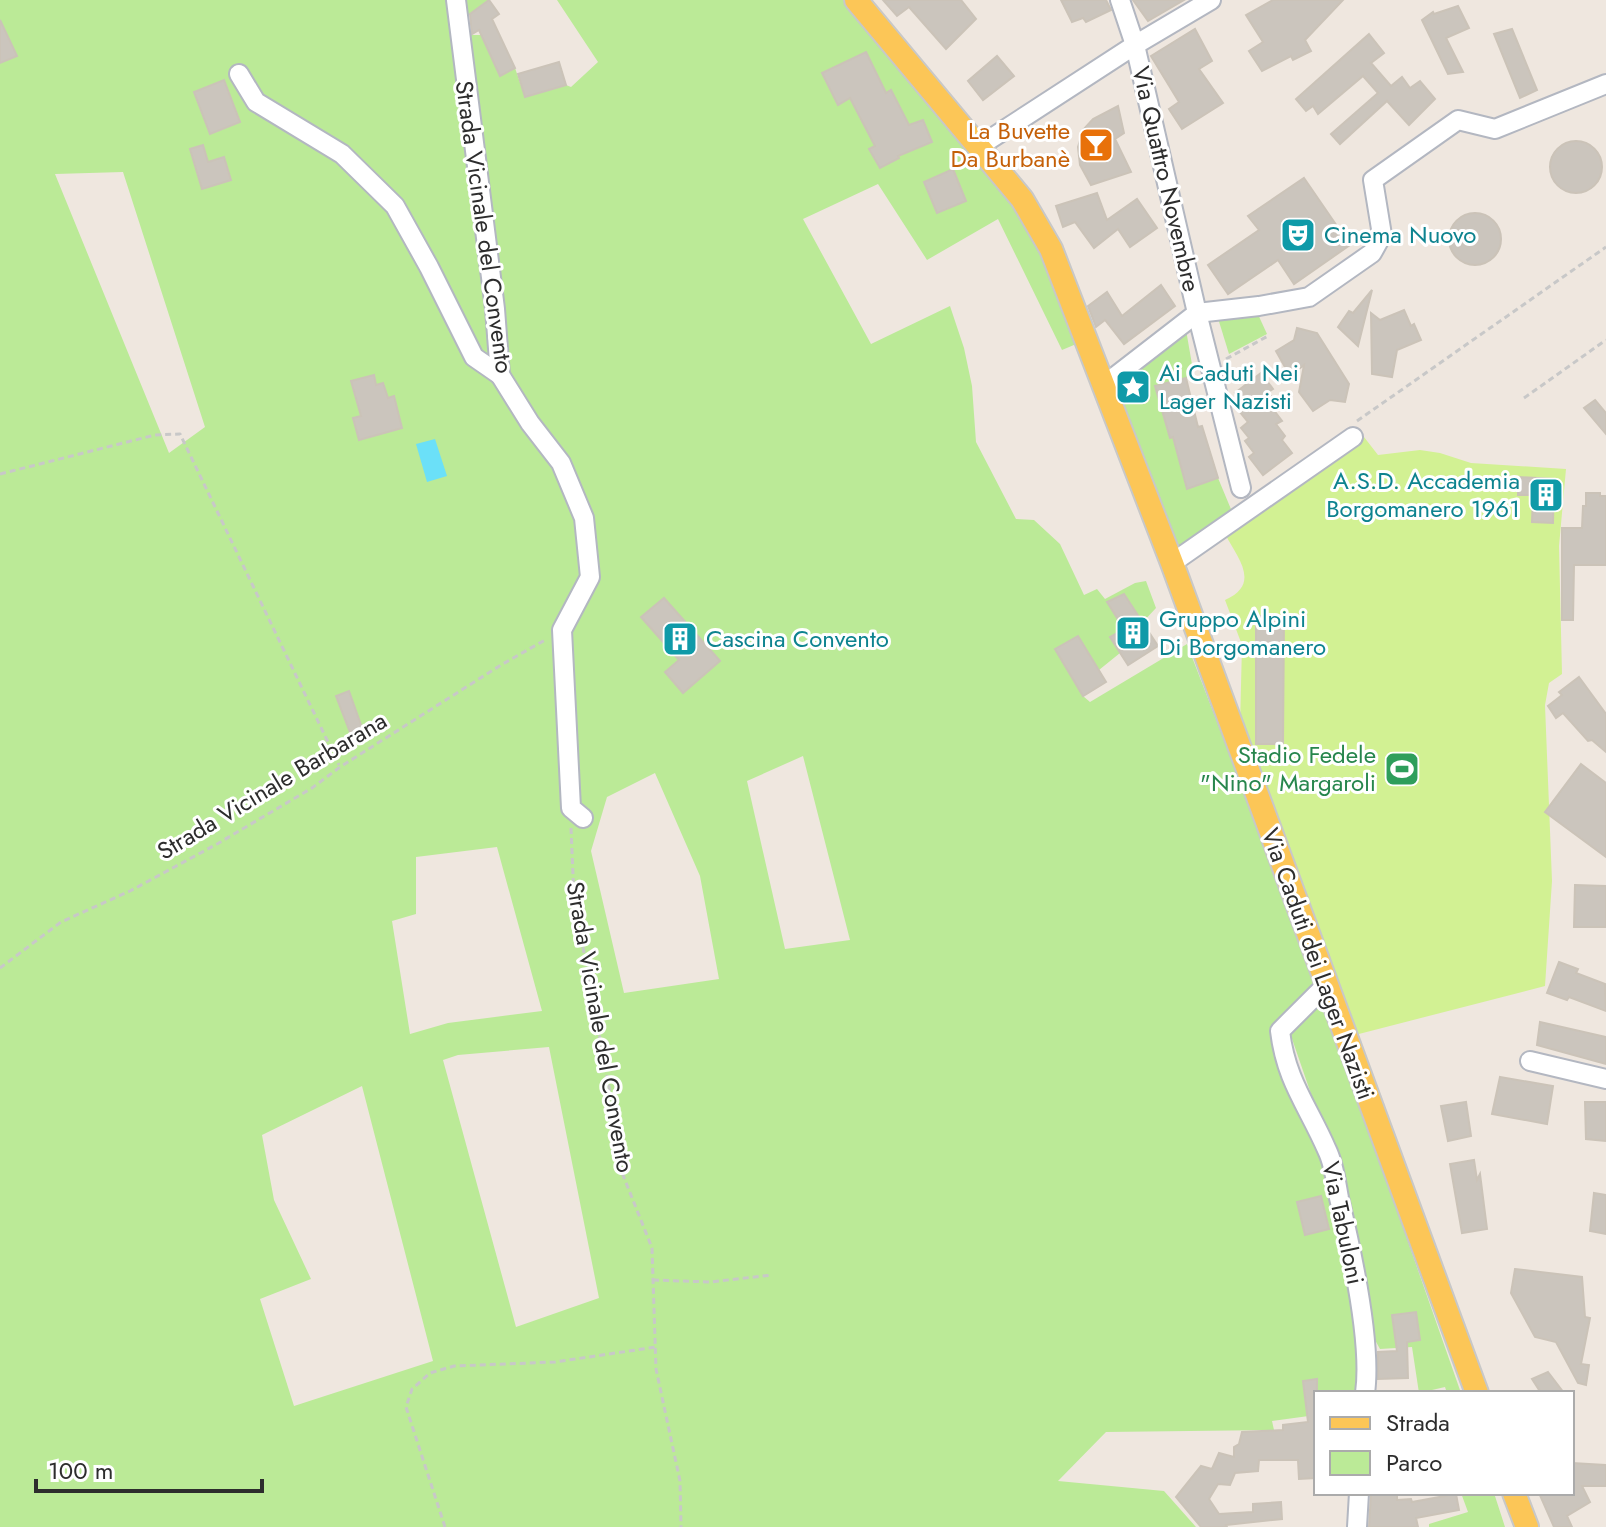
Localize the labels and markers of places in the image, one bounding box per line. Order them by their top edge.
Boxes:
place label: La Buvette Da Burbanè [951,113,1070,176]
bar icon: La Buvette Da Burbanè [1077,126,1115,164]
theatre icon: Cinema Nuovo [1279,216,1317,254]
place label: Cinema Nuovo [1324,217,1476,252]
place label: Ai Caduti Nei Lager Nazisti [1159,355,1299,418]
place icon: Ai Caduti Nei Lager Nazisti [1114,368,1152,406]
place label: A.S.D. Accademia Borgomanero 1961 [1326,463,1520,526]
building icon: A.S.D. Accademia Borgomanero 1961 [1527,476,1565,514]
place label: Gruppo Alpini Di Borgomanero [1159,601,1326,664]
building icon: Gruppo Alpini Di Borgomanero [1114,614,1152,652]
building icon: Cascina Convento [661,620,699,658]
place label: Cascina Convento [706,621,889,656]
place label: Stadio Fedele "Nino" Margaroli [1200,737,1376,800]
sports icon: Stadio Fedele "Nino" Margaroli [1383,750,1421,788]

